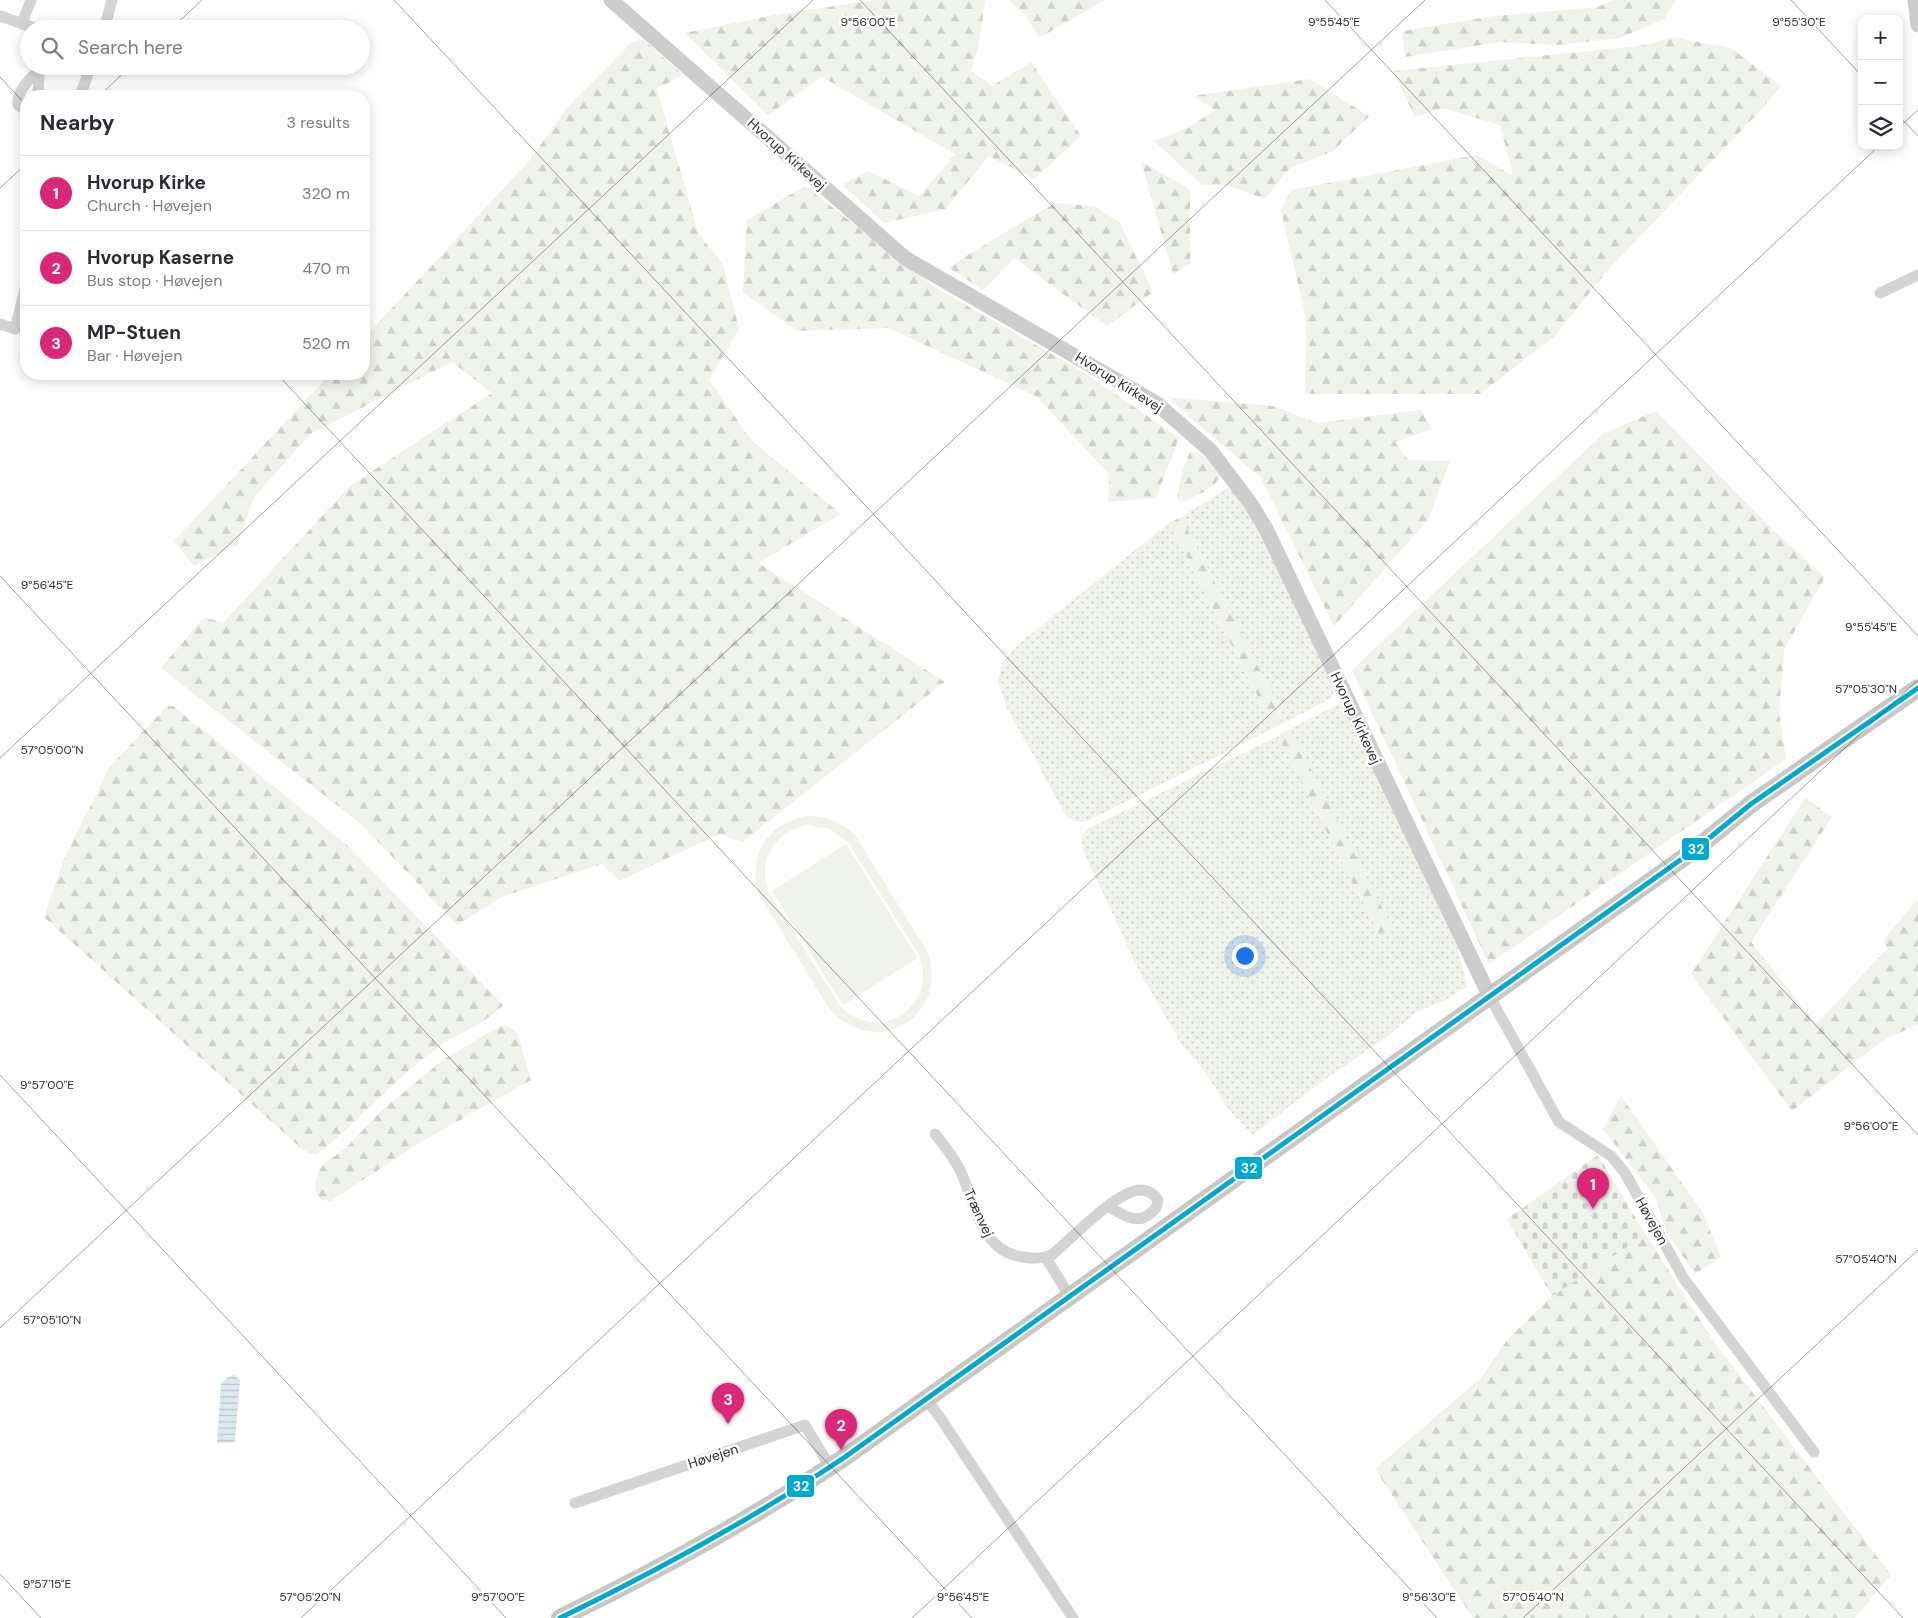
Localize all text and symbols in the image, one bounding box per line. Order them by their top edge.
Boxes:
text: 9°56'00"E [840,14,896,30]
text: 9°55'45"E [1308,14,1360,30]
text: 9°55'30"E [1772,14,1826,30]
map controls [1858,15,1903,150]
button: + [1858,15,1903,60]
search box [20,20,370,75]
icon: search [38,34,66,62]
text: Search here [78,35,183,60]
button: − [1858,60,1903,105]
button: layers [1858,105,1903,150]
text: Nearby [40,109,114,137]
text: 3 results [287,112,350,133]
street label: Hvorup Kirkevej [744,114,830,194]
text: Hvorup Kirke [87,170,206,195]
text: 1 [53,183,59,204]
text: 320 m [302,183,350,204]
text: Church · Høvejen [87,195,212,216]
text: Hvorup Kaserne [87,245,234,270]
text: 2 [51,258,61,279]
text: 470 m [303,258,350,279]
text: Bus stop · Høvejen [87,270,222,291]
text: MP-Stuen [87,320,181,345]
text: 3 [51,333,61,354]
text: 520 m [302,333,350,354]
text: Bar · Høvejen [87,345,182,366]
street label: Hvorup Kirkevej [1072,348,1166,416]
text: 9°56'45"E [21,577,73,593]
text: 9°55'45"E [1845,619,1897,635]
street label: Hvorup Kirkevej [1327,669,1385,767]
text: 57°05'30"N [1835,681,1897,697]
text: 57°05'00"N [20,742,84,758]
line badge: 32 [1681,837,1710,861]
text: 32 [1688,840,1704,858]
your location [1232,943,1258,969]
text: 9°57'00"E [20,1077,74,1093]
text: 9°56'00"E [1843,1118,1899,1134]
line badge: 32 [1234,1156,1263,1180]
text: 32 [1241,1159,1257,1177]
pin: 1 [1577,1168,1609,1209]
street label: Trænvej [960,1186,998,1240]
street label: Høvejen [1632,1194,1672,1248]
text: 57°05'40"N [1835,1251,1897,1267]
text: 57°05'10"N [23,1312,81,1328]
pin: 3 [712,1383,744,1424]
pin: 2 [825,1409,857,1450]
street label: Høvejen [686,1439,740,1473]
line badge: 32 [786,1474,815,1498]
text: 32 [793,1477,809,1495]
text: 9°57'15"E [23,1576,72,1592]
text: 57°05'20"N [279,1589,341,1605]
text: 9°57'00"E [471,1589,525,1605]
text: 9°56'45"E [937,1589,989,1605]
text: 9°56'30"E [1402,1589,1456,1605]
text: 57°05'40"N [1502,1589,1564,1605]

